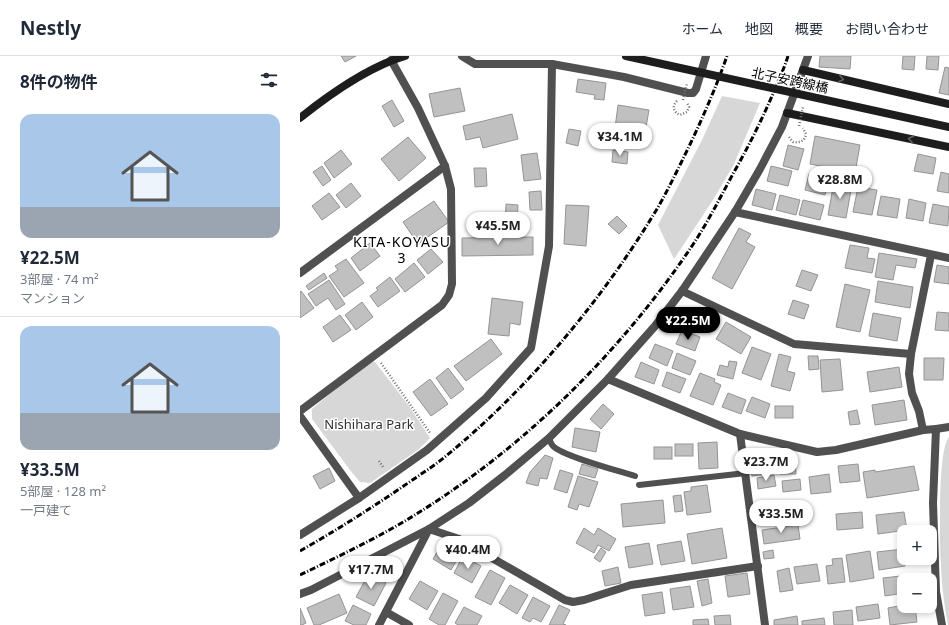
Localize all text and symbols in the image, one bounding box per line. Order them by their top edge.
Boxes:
text: Nestly [20,15,81,41]
text: ホーム [681,19,723,38]
text: 地図 [745,19,773,38]
text: 概要 [795,19,823,38]
text: お問い合わせ [845,19,929,38]
street label: 北子安跨線橋 [750,63,830,97]
icon: filters [258,69,280,91]
text: 8件の物件 [20,70,98,93]
one-way arrow [838,74,845,83]
pin: ¥34.1M [587,123,653,157]
text: ¥34.1M [597,127,643,145]
one-way arrow [908,135,914,143]
icon: home [114,140,186,212]
pin: ¥28.8M [807,166,873,200]
text: ¥28.8M [817,170,863,188]
pin: ¥45.5M [465,212,531,246]
text: ¥45.5M [475,216,521,234]
district label: KITA-KOYASU 3 [353,232,451,267]
text: ¥22.5M [20,246,80,269]
text: 3部屋 · 74 m² [20,270,99,288]
text: マンション [20,289,85,307]
pin: ¥22.5M [655,307,721,341]
text: ¥22.5M [665,311,711,329]
icon: home [114,352,186,424]
park label: Nishihara Park [324,415,414,433]
pin: ¥23.7M [733,448,799,482]
text: ¥23.7M [743,452,789,470]
text: ¥33.5M [20,458,80,481]
text: 5部屋 · 128 m² [20,482,106,500]
pin: ¥33.5M [748,500,814,534]
text: 一戸建て [20,501,72,519]
text: ¥33.5M [758,504,804,522]
map controls [897,525,937,613]
button: + [897,525,937,565]
pin: ¥40.4M [435,536,501,570]
text: ¥40.4M [445,540,491,558]
pin: ¥17.7M [338,556,404,590]
text: ¥17.7M [348,560,394,578]
button: − [897,573,937,613]

